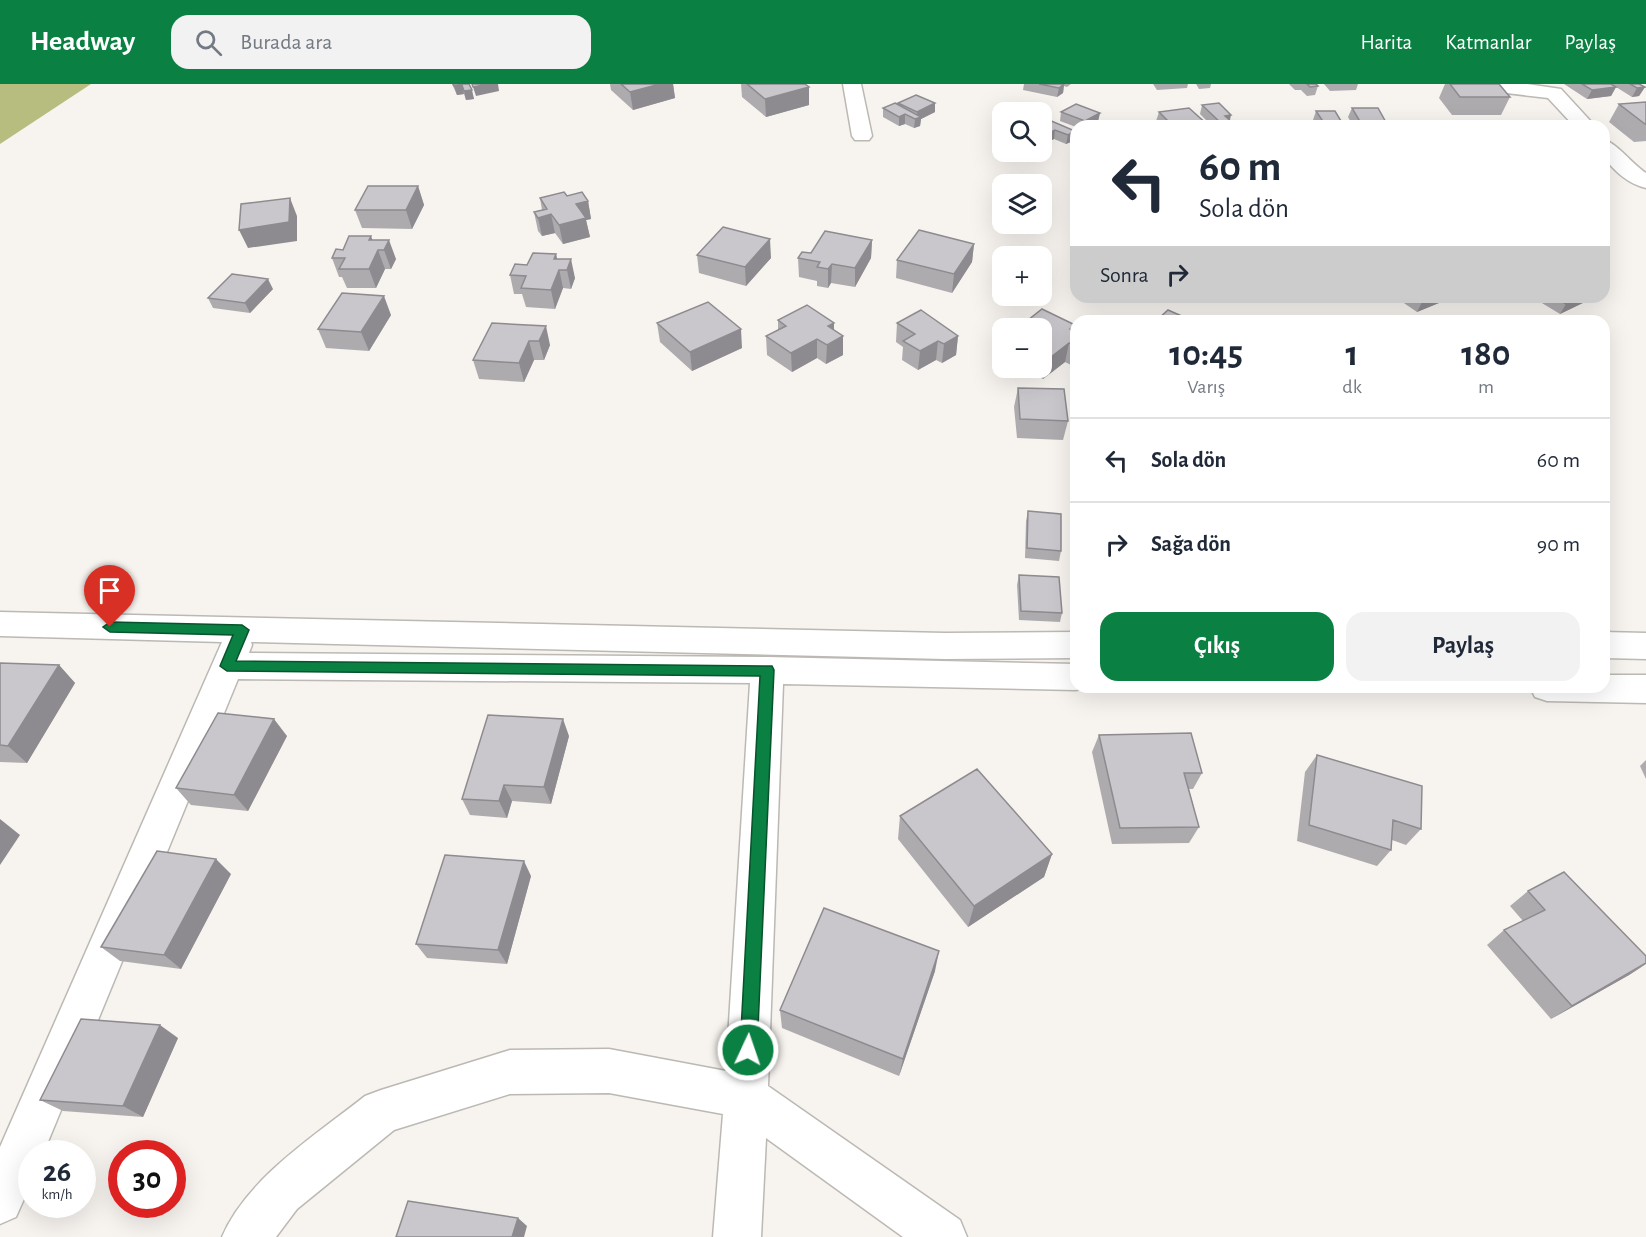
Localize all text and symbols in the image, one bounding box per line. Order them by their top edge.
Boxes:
search box [171,15,591,69]
icon: search [192,26,225,59]
text: Headway [30,28,135,56]
text: Burada ara [240,31,332,53]
text: Harita [1361,32,1412,53]
text: Katmanlar [1445,32,1532,53]
text: Paylaş [1565,32,1616,53]
map controls [992,102,1052,378]
button: search [992,102,1052,162]
icon: left [1100,144,1178,222]
text: 60 m [1199,146,1281,188]
button: layers [992,174,1052,234]
text: Sola dön [1199,195,1289,222]
button: + [992,246,1052,306]
icon: right [1161,258,1194,291]
text: Sonra [1100,264,1149,286]
button: − [992,318,1052,378]
text: 10:45 [1169,336,1243,372]
text: 1 [1346,336,1359,372]
text: 180 [1461,336,1511,372]
text: Varış [1187,377,1225,397]
text: dk [1342,377,1362,397]
text: m [1478,377,1494,397]
icon: left [1100,444,1133,477]
text: Sola dön [1151,449,1226,471]
text: 60 m [1537,449,1580,471]
icon: right [1100,528,1133,561]
text: Sağa dön [1151,533,1231,555]
text: 90 m [1537,533,1580,555]
pin [84,565,135,627]
icon: arrive [93,574,126,607]
button: Çıkış [1100,612,1334,681]
button: Paylaş [1346,612,1580,681]
position arrow [716,1018,780,1082]
speed limit sign: 30 [108,1140,186,1218]
text: 26 [43,1157,71,1187]
text: km/h [42,1187,72,1202]

